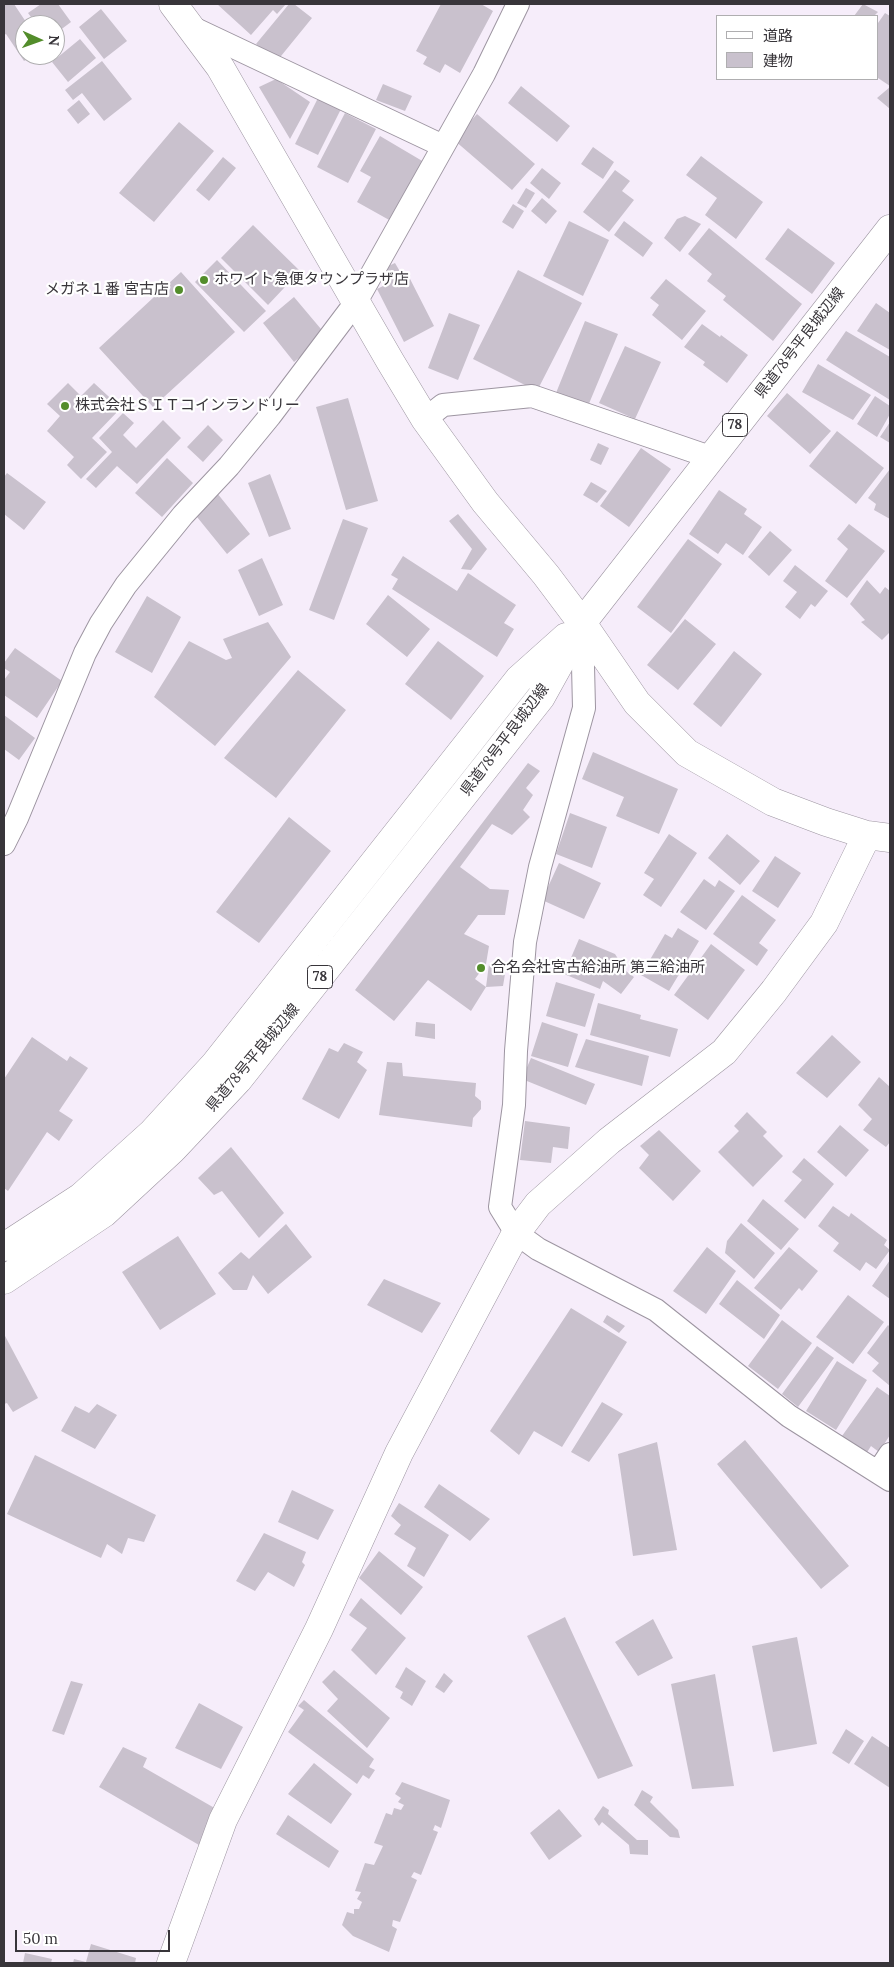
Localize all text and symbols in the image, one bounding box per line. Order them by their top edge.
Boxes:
north arrow [15,15,65,65]
legend [716,15,879,80]
text: 道路 [763,26,793,45]
text: N [45,35,63,46]
text: 建物 [763,51,793,70]
place label: ホワイト急便タウンプラザ店 [214,271,409,289]
marker: ホワイト急便タウンプラザ店 [198,274,210,286]
place label: メガネ１番 宮古店 [45,281,169,299]
marker: メガネ１番 宮古店 [173,284,185,296]
street label: 県道78号平良城辺線 [751,284,849,402]
place label: 株式会社ＳＩＴコインランドリー [75,397,300,415]
marker: 株式会社ＳＩＴコインランドリー [59,400,71,412]
road number: 78 [722,414,748,436]
street label: 県道78号平良城辺線 [457,681,553,799]
place label: 合名会社宮古給油所 第三給油所 [491,959,705,977]
marker: 合名会社宮古給油所 第三給油所 [475,962,487,974]
road number: 78 [308,966,332,989]
street label: 県道78号平良城辺線 [203,1000,303,1116]
scale bar [18,1920,172,1952]
text: 50 m [23,1929,58,1948]

